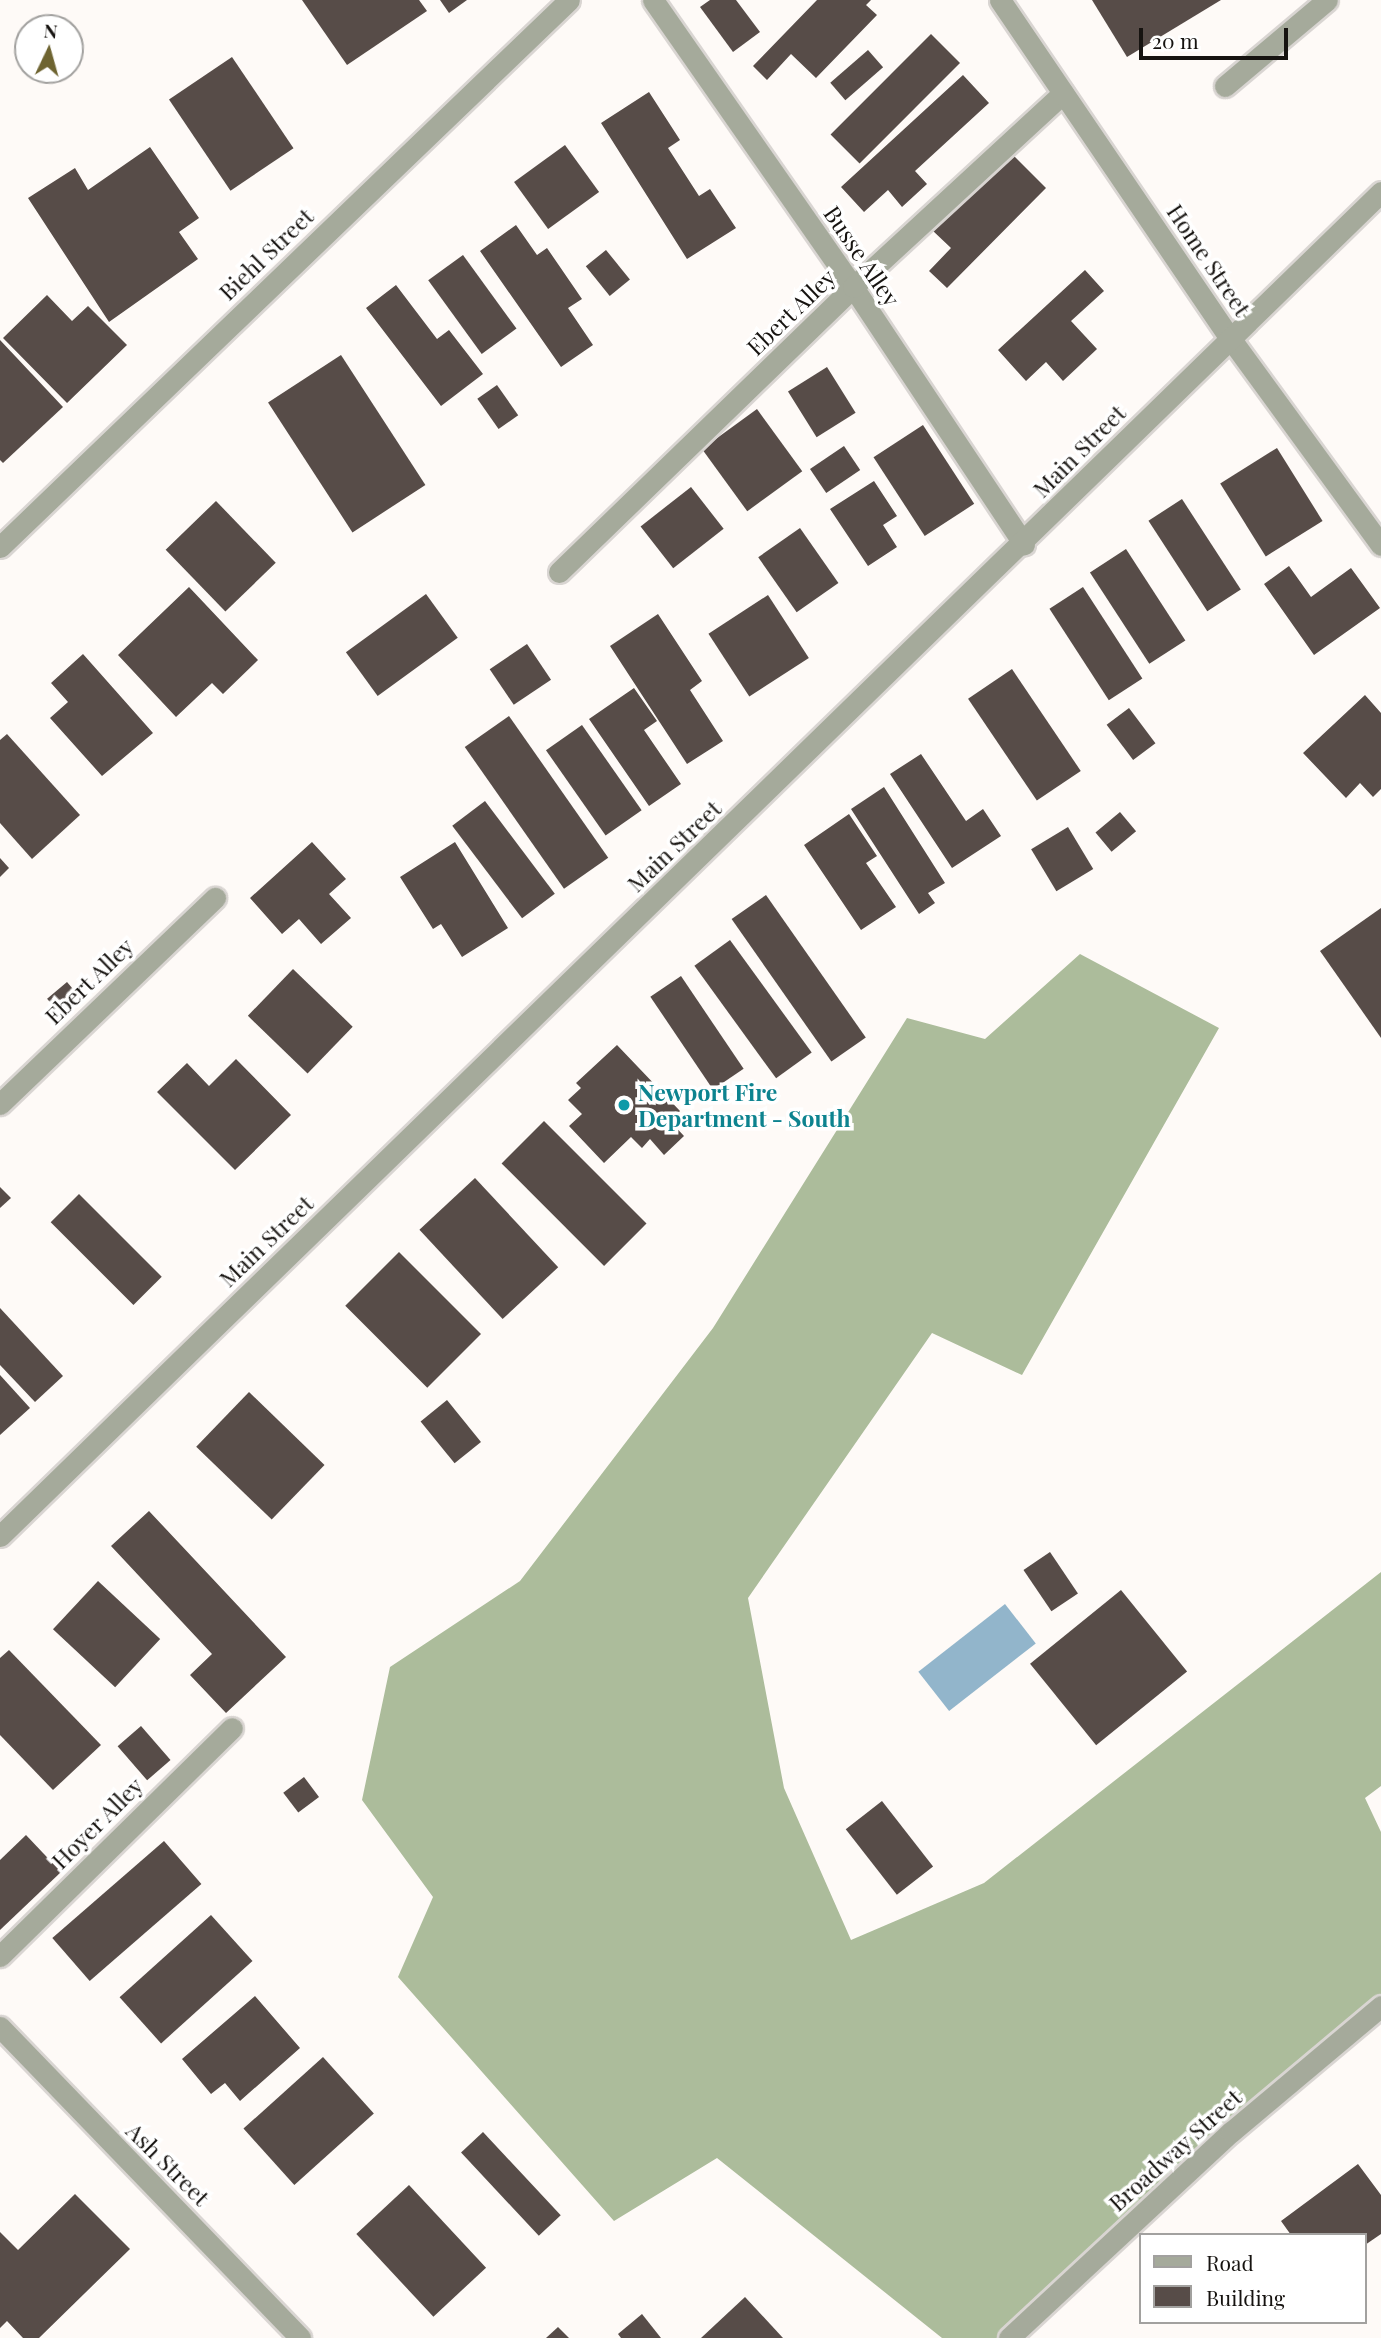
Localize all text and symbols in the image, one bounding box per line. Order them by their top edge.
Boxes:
north arrow [14,14,84,84]
scale bar [1143,14,1292,58]
text: N [43,17,59,44]
text: 20 m [1152,26,1199,54]
street label: Home Street [1161,199,1257,321]
street label: Busse Alley [818,200,906,312]
street label: Biehl Street [213,202,319,306]
street label: Ebert Alley [741,263,841,361]
street label: Main Street [1027,399,1131,503]
street label: Main Street [621,795,727,897]
street label: Ebert Alley [39,932,139,1030]
place label: Newport Fire Department - South [638,1078,851,1132]
marker: Newport Fire Department - South [616,1097,632,1113]
street label: Main Street [213,1190,319,1292]
street label: Hoyer Alley [45,1771,149,1875]
street label: Broadway Street [1103,2083,1247,2217]
street label: Ash Street [121,2117,215,2211]
legend [1140,2233,1367,2324]
text: Road [1206,2248,1254,2276]
text: Building [1206,2283,1285,2311]

